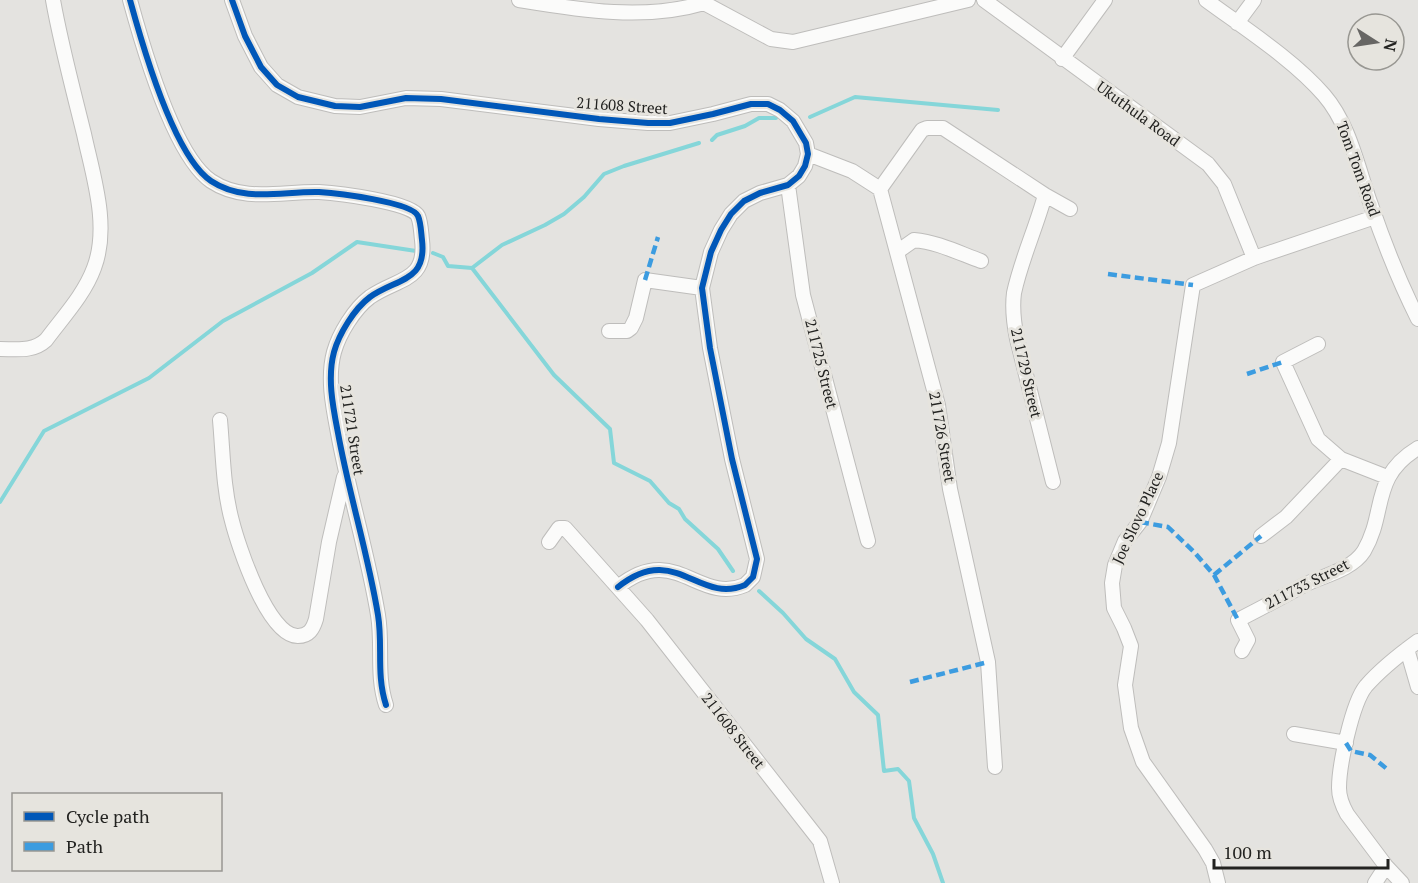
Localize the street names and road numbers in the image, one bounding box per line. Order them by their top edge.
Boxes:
street label: Ukuthula Road [1093,76,1184,150]
street label: 211608 Street [576,92,669,118]
street label: Tom Tom Road [1332,118,1385,219]
street label: 211725 Street [801,317,843,411]
street label: 211729 Street [1007,326,1047,420]
street label: 211721 Street [336,383,370,477]
street label: 211726 Street [925,390,961,484]
street label: Joe Slovo Place [1107,468,1167,567]
street label: 211733 Street [1261,553,1352,613]
street label: 211608 Street [698,688,770,773]

